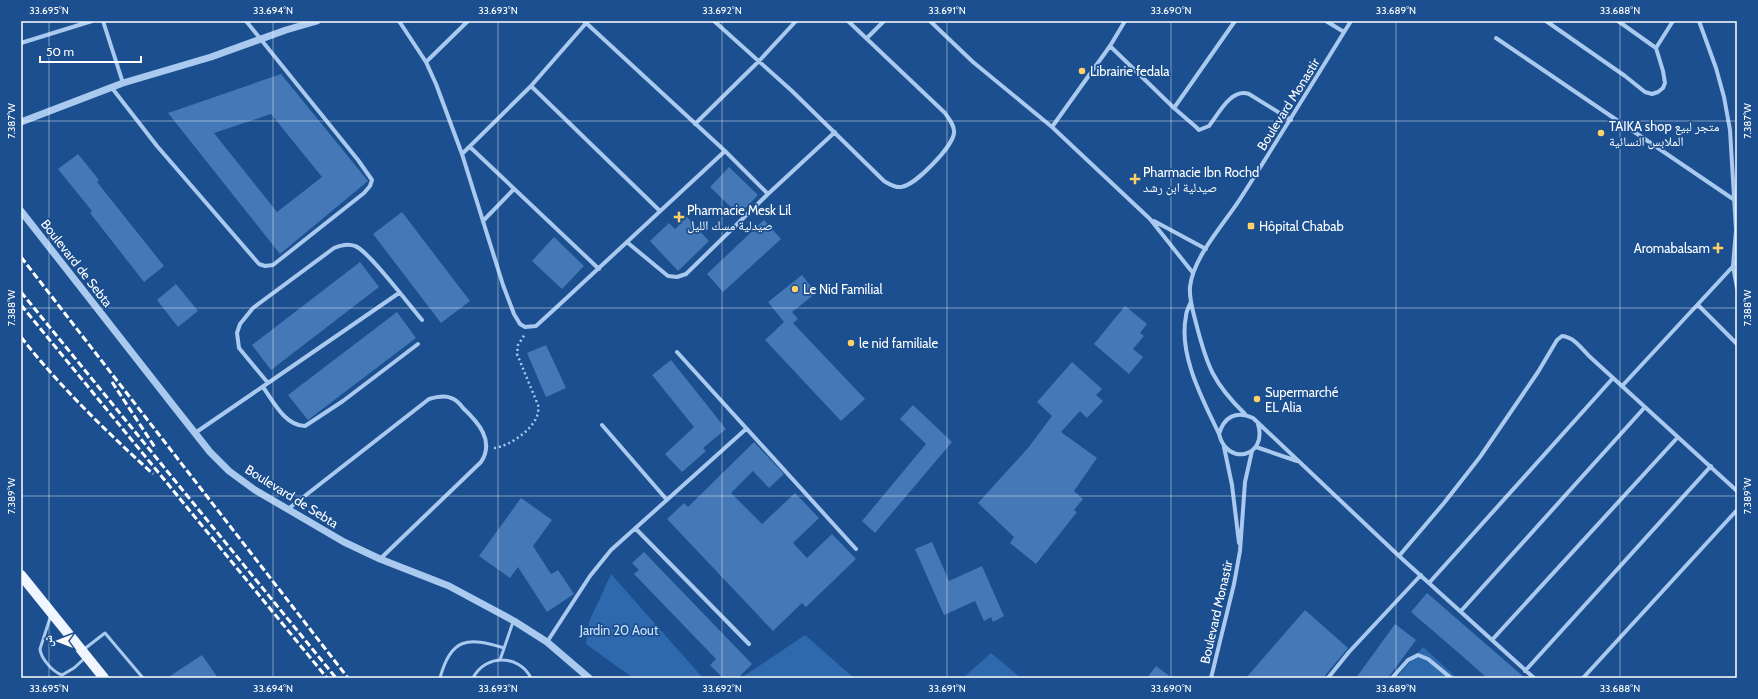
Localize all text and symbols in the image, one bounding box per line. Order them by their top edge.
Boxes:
text: 33.695°N [29,4,69,17]
text: 33.694°N [253,4,293,17]
text: 33.693°N [478,4,518,17]
text: 33.692°N [702,4,742,17]
text: 33.691°N [928,4,966,17]
text: 33.690°N [1150,4,1192,17]
text: 33.689°N [1376,4,1416,17]
text: 33.688°N [1600,4,1640,17]
scale bar [40,38,141,64]
text: 50 m [46,44,74,59]
street label: Boulevard Monastir [1253,54,1323,153]
place label: Librairie fedala [1090,63,1170,79]
marker: Librairie fedala [1077,66,1087,76]
text: 7.387°W [5,103,18,139]
text: 7.387°W [1741,103,1754,139]
place label: TAIKA shop متجر لبيع الملابس النسائية [1609,118,1720,150]
marker: TAIKA shop متجر لبيع الملابس النسائية [1596,128,1606,138]
place label: Pharmacie Ibn Rochd صيدلية ابن رشد [1143,164,1259,196]
marker: Pharmacie Ibn Rochd صيدلية ابن رشد [1130,174,1140,184]
place label: Pharmacie Mesk Lil صيدلية مسك الليل [687,202,791,234]
marker: Pharmacie Mesk Lil صيدلية مسك الليل [674,212,684,222]
street label: Boulevard de Sebta [38,216,117,311]
place label: Hôpital Chabab [1259,218,1344,234]
marker: Hôpital Chabab [1246,221,1256,231]
place label: Aromabalsam [1634,240,1710,256]
marker: Aromabalsam [1713,243,1723,253]
place label: Le Nid Familial [803,281,882,297]
marker: Le Nid Familial [790,284,800,294]
text: 7.388°W [5,289,18,326]
text: 7.388°W [1741,289,1754,326]
place label: le nid familiale [859,335,938,351]
marker: le nid familiale [846,338,856,348]
place label: Supermarché EL Alia [1265,384,1339,415]
marker: Supermarché EL Alia [1252,394,1262,404]
street label: Boulevard de Sebta [242,461,342,531]
text: 7.389°W [5,477,18,514]
text: 7.389°W [1741,477,1754,514]
street label: Boulevard Monastir [1196,558,1236,665]
north arrow [38,621,78,661]
park label: Jardin 20 Aout [579,622,659,638]
text: ش [41,635,56,647]
text: 33.695°N [29,682,69,695]
text: 33.694°N [253,682,293,695]
text: 33.693°N [478,682,518,695]
text: 33.692°N [702,682,742,695]
text: 33.691°N [928,682,966,695]
text: 33.690°N [1150,682,1192,695]
text: 33.689°N [1376,682,1416,695]
text: 33.688°N [1600,682,1640,695]

